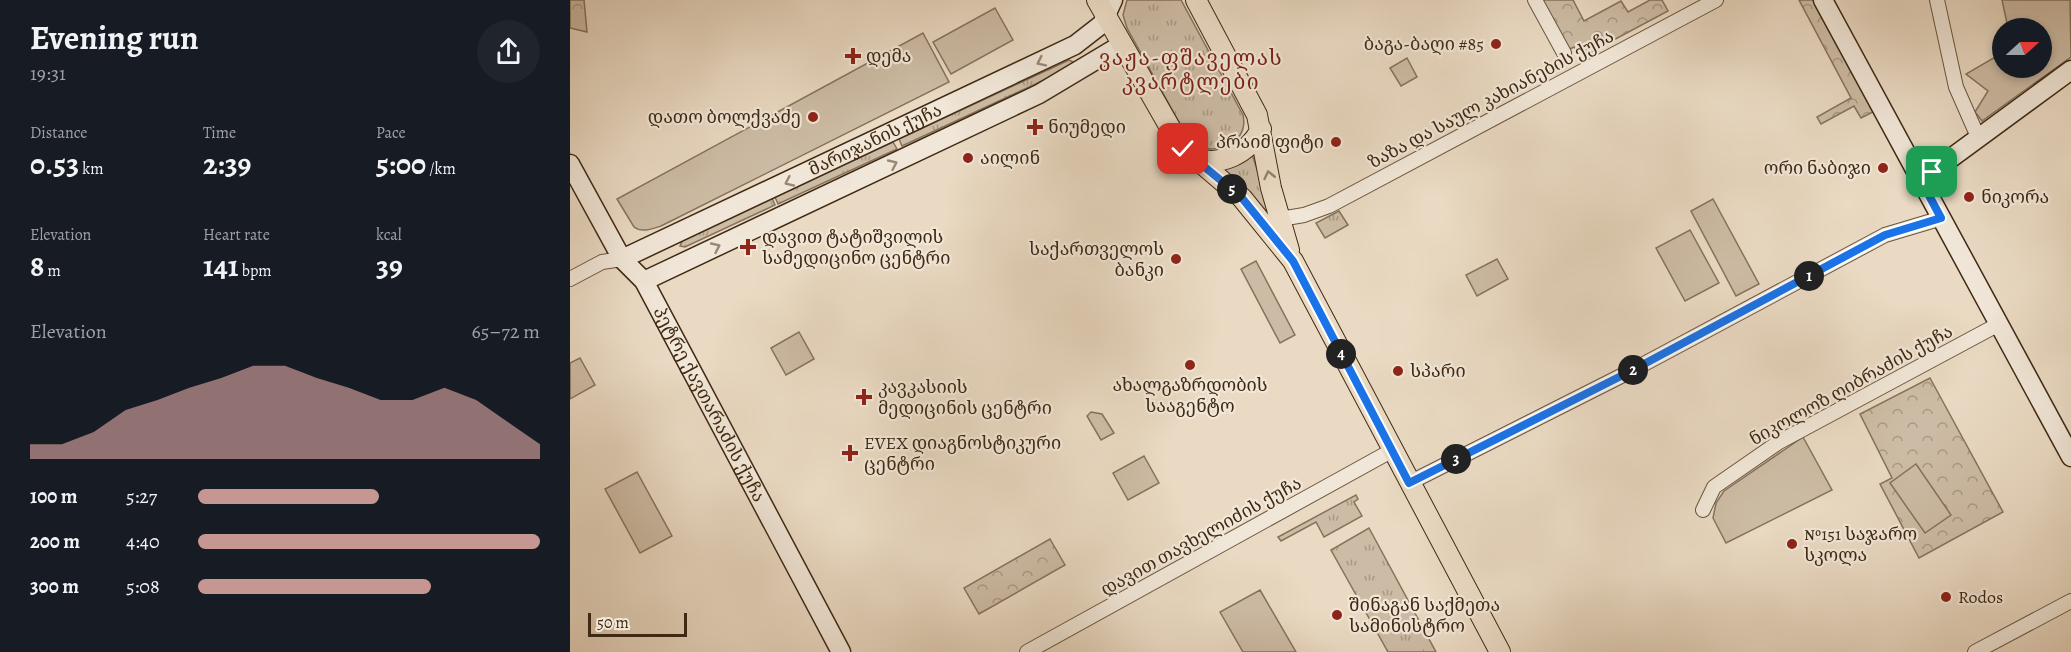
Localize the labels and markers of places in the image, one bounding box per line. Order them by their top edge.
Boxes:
place label: ბაგა-ბაღი #85 [1364,32,1484,56]
marker: ბაგა-ბაღი #85 [1489,37,1503,51]
place label: დემა [866,44,911,68]
marker: დემა [844,47,862,65]
place label: დათო ბოლქვაძე [648,105,801,129]
marker: დათო ბოლქვაძე [806,110,820,124]
place label: ნიუმედი [1048,115,1126,139]
marker: ნიუმედი [1026,118,1044,136]
pin [1157,123,1208,174]
place label: პრაიმ ფიტი [1216,130,1324,154]
marker: პრაიმ ფიტი [1329,135,1343,149]
place label: აილინ [980,146,1040,170]
pin [1906,146,1957,197]
marker: აილინ [961,151,975,165]
place label: ორი ნაბიჯი [1764,156,1871,180]
marker: ორი ნაბიჯი [1876,161,1890,175]
pin: 5 [1217,174,1247,204]
place label: ნიკორა [1981,185,2049,209]
marker: ნიკორა [1962,190,1976,204]
place label: დავით ტატიშვილის სამედიცინო ცენტრი [762,225,950,270]
place label: საქართველოს ბანკი [1029,237,1164,282]
marker: დავით ტატიშვილის სამედიცინო ცენტრი [739,238,757,256]
marker: საქართველოს ბანკი [1169,252,1183,266]
pin: 1 [1794,261,1824,291]
pin: 4 [1326,339,1356,369]
pin: 2 [1618,355,1648,385]
marker: ახალგაზრდობის სააგენტო [1183,358,1197,372]
place label: სპარი [1410,359,1466,383]
marker: სპარი [1391,364,1405,378]
place label: ახალგაზრდობის სააგენტო [1113,373,1268,418]
place label: კავკასიის მედიცინის ცენტრი [878,375,1052,420]
marker: კავკასიის მედიცინის ცენტრი [855,388,873,406]
place label: EVEX დიაგნოსტიკური ცენტრი [864,431,1061,476]
marker: EVEX დიაგნოსტიკური ცენტრი [841,444,859,462]
pin: 3 [1441,444,1471,474]
place label: №151 საჯარო სკოლა [1804,522,1917,567]
marker: №151 საჯარო სკოლა [1785,537,1799,551]
place label: Rodos [1958,585,2003,609]
marker: Rodos [1939,590,1953,604]
place label: შინაგან საქმეთა სამინისტრო [1349,593,1500,638]
marker: შინაგან საქმეთა სამინისტრო [1330,608,1344,622]

